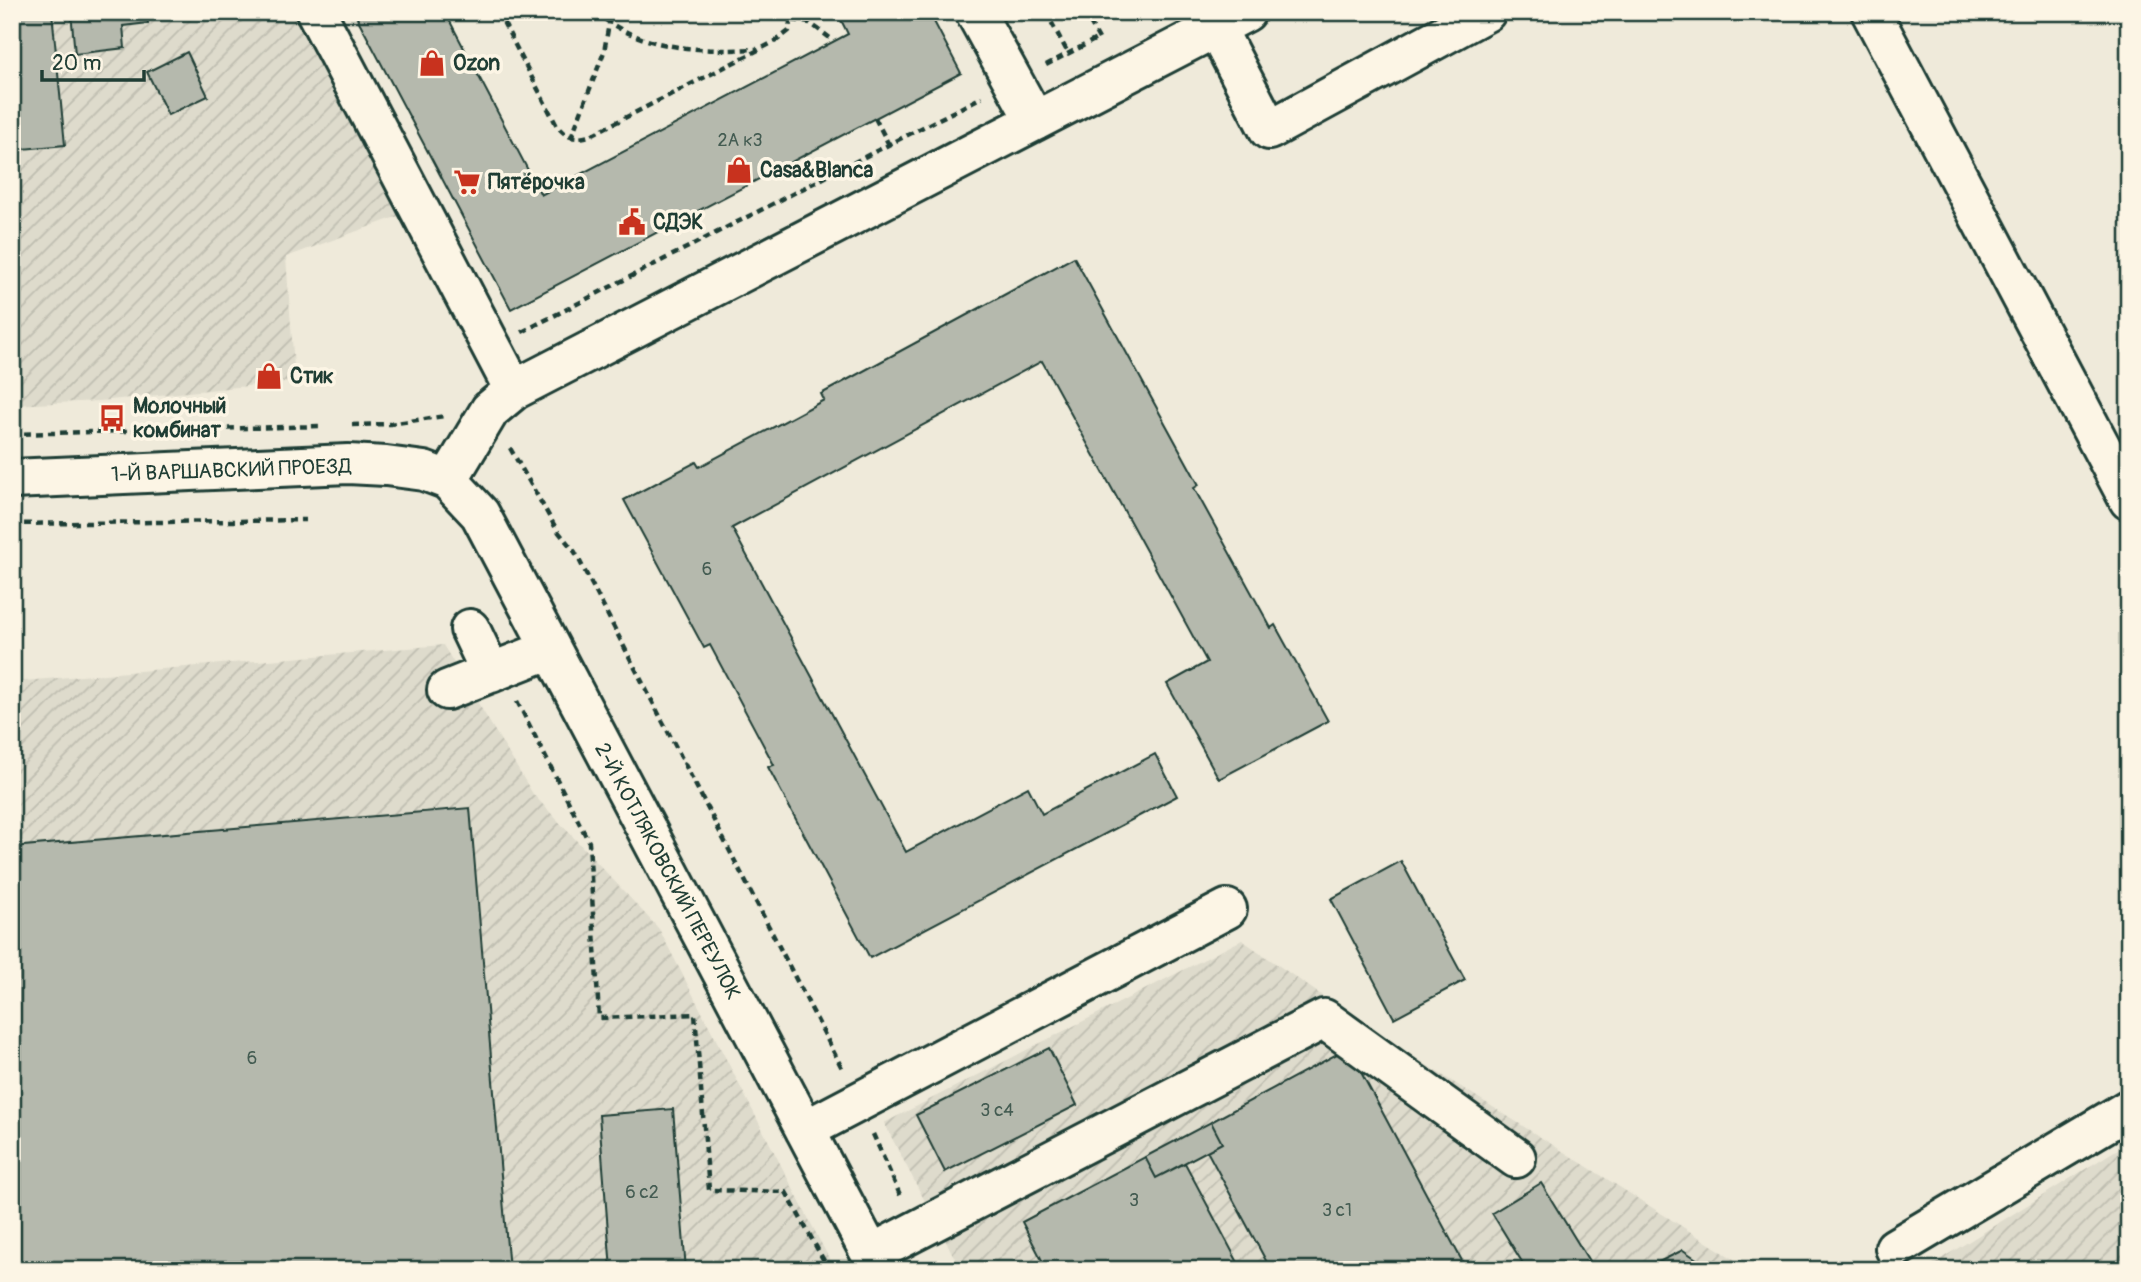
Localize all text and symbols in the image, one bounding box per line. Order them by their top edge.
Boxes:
scale bar [42,38,144,82]
shop icon: Ozon [417,48,447,78]
text: 20 m [52,50,101,77]
place label: Ozon [453,50,500,77]
house number: 2А к3 [718,129,762,152]
shop icon: Casa&Blanca [724,155,754,185]
place label: Casa&Blanca [760,157,874,184]
supermarket icon: Пятёрочка [452,167,482,197]
place label: Пятёрочка [488,169,585,196]
public building icon: СДЭК [617,207,647,237]
place label: СДЭК [653,209,703,236]
shop icon: Стик [254,361,284,391]
place label: Стик [290,363,334,390]
place label: Молочный комбинат [133,393,226,444]
bus stop icon: Молочный комбинат [97,403,127,433]
street label: 1-Й ВАРШАВСКИЙ ПРОЕЗД [110,453,352,488]
house number: 6 [702,558,712,581]
street label: 2-Й КОТЛЯКОВСКИЙ ПЕРЕУЛОК [588,738,747,1004]
house number: 6 [247,1047,257,1070]
house number: 3 с4 [980,1099,1014,1122]
house number: 6 с2 [625,1181,659,1204]
house number: 3 [1129,1189,1139,1212]
house number: 3 с1 [1322,1199,1352,1222]

